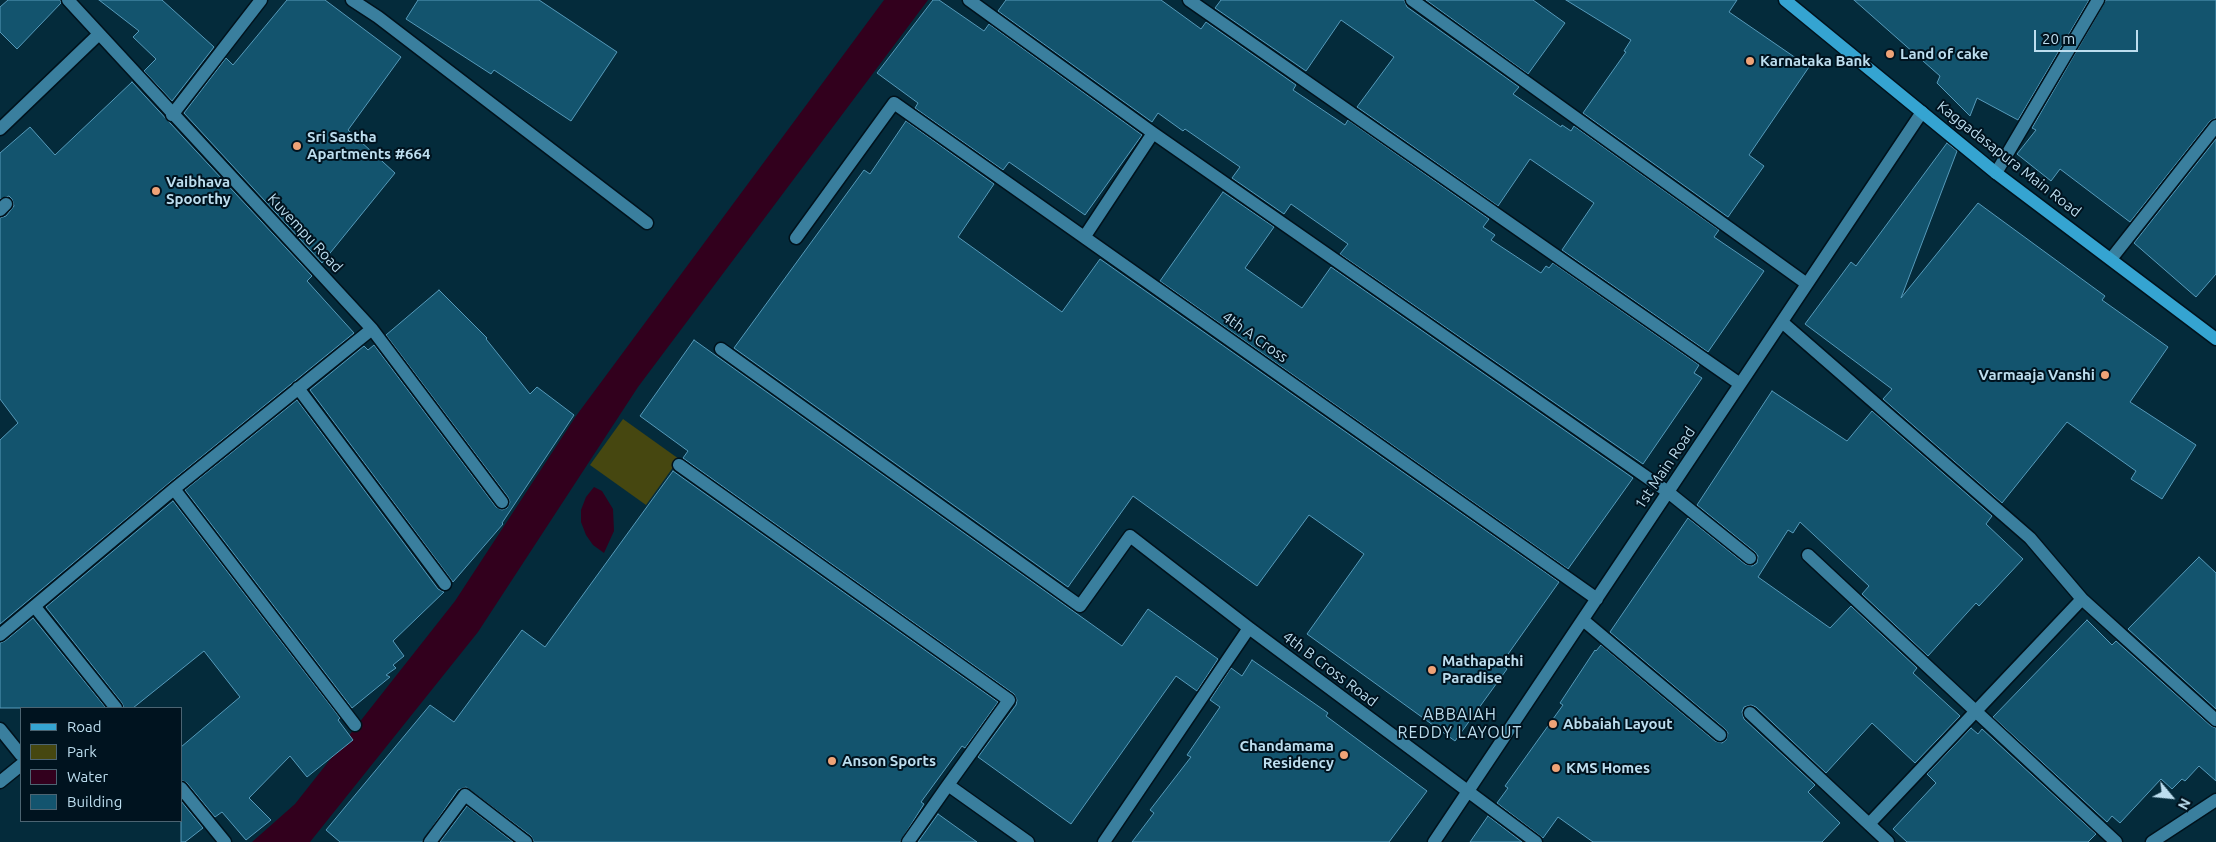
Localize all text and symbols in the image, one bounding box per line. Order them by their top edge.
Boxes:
scale bar [2036,20,2140,52]
text: 20 m [2042,30,2075,47]
place label: Land of cake [1900,45,1988,63]
marker: Land of cake [1884,48,1896,60]
place label: Karnataka Bank [1760,52,1871,70]
marker: Karnataka Bank [1744,55,1756,67]
street label: Kaggadasapura Main Road [1933,97,2085,221]
place label: Sri Sastha Apartments #664 [307,128,430,163]
marker: Sri Sastha Apartments #664 [291,140,303,152]
place label: Vaibhava Spoorthy [166,173,231,208]
marker: Vaibhava Spoorthy [150,185,162,197]
street label: Kuvempu Road [264,190,346,276]
street label: 4th A Cross [1219,308,1291,366]
place label: Varmaaja Vanshi [1978,366,2095,384]
marker: Varmaaja Vanshi [2099,369,2111,381]
street label: 1st Main Road [1631,423,1699,513]
street label: 4th B Cross Road [1279,628,1381,710]
place label: Mathapathi Paradise [1442,652,1523,687]
marker: Mathapathi Paradise [1426,664,1438,676]
district label: ABBAIAH REDDY LAYOUT [1396,705,1524,743]
legend [20,707,182,822]
place label: Abbaiah Layout [1563,715,1673,733]
text: Road [67,718,102,735]
marker: Abbaiah Layout [1547,718,1559,730]
place label: Chandamama Residency [1239,737,1334,772]
text: Park [67,743,97,760]
marker: Chandamama Residency [1338,749,1350,761]
place label: Anson Sports [842,752,936,770]
marker: Anson Sports [826,755,838,767]
place label: KMS Homes [1566,759,1650,777]
marker: KMS Homes [1550,762,1562,774]
text: Water [67,768,108,785]
north arrow [2146,772,2196,822]
text: Building [67,793,122,810]
text: N [2175,796,2194,812]

